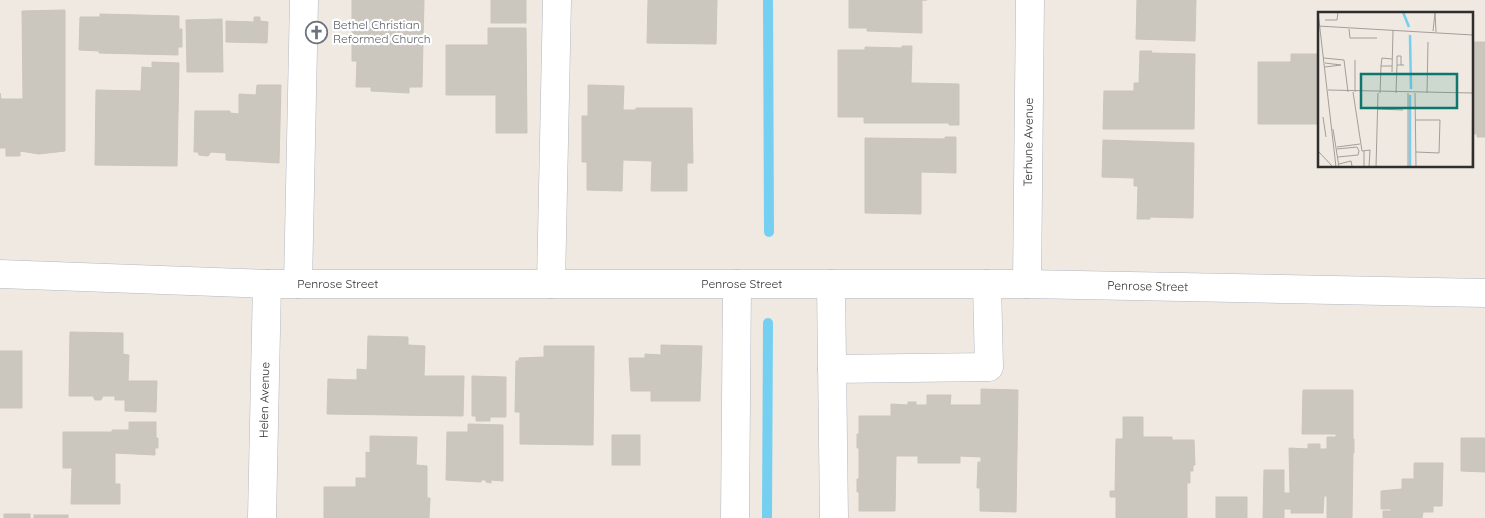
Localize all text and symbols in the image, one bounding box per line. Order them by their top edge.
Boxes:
inset map [1318,12,1472,168]
place label: Bethel Christian Reformed Church [333,17,431,46]
church icon: Bethel Christian Reformed Church [305,20,329,44]
street label: Terhune Avenue [1020,97,1036,187]
street label: Penrose Street [297,276,378,291]
street label: Penrose Street [701,276,782,291]
street label: Penrose Street [1107,278,1188,294]
street label: Helen Avenue [256,362,272,438]

